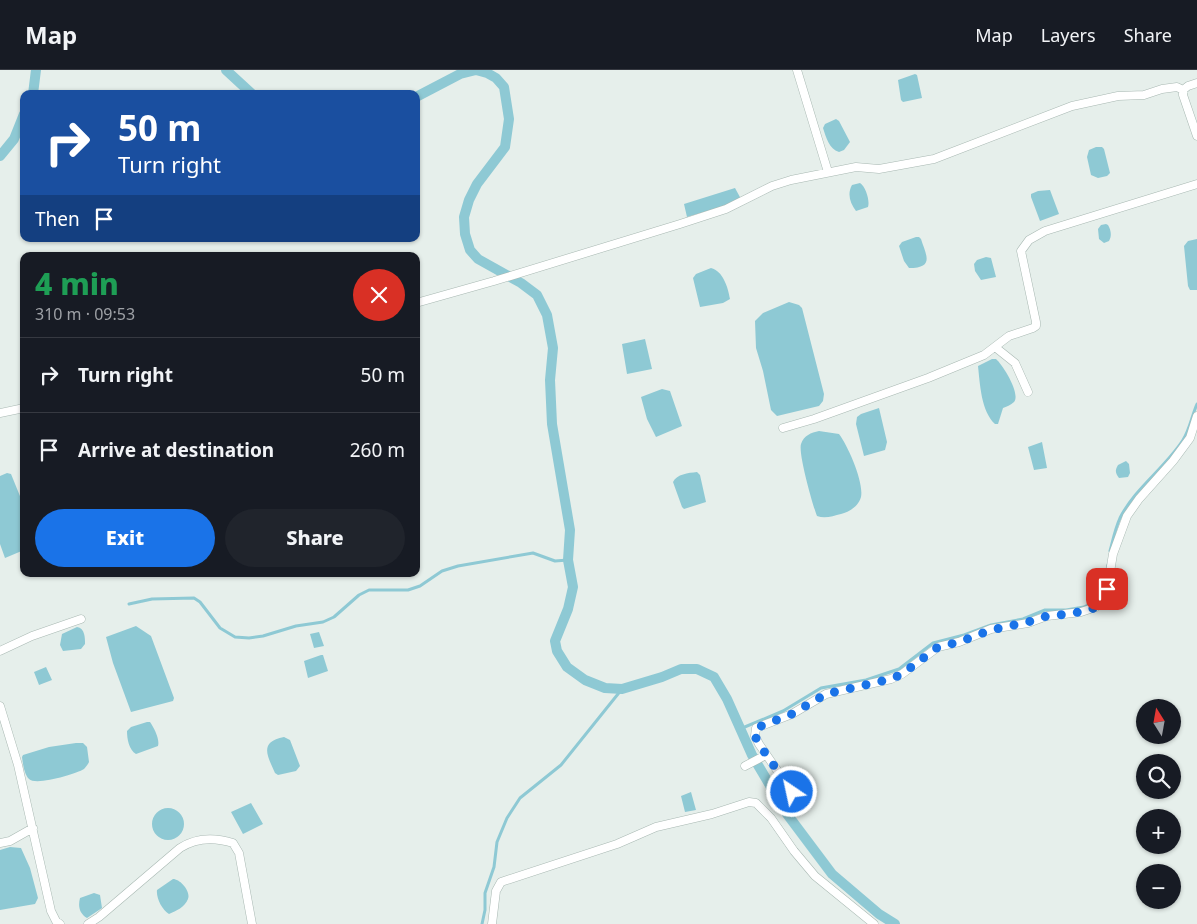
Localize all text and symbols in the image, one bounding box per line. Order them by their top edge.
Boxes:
text: Map [25,18,77,51]
text: Map [975,23,1013,47]
text: Layers [1041,23,1096,47]
text: Share [1124,23,1172,47]
text: 50 m [118,104,201,151]
icon: right [35,110,100,175]
text: Turn right [118,149,221,179]
icon: arrive [90,205,118,233]
text: Then [35,206,80,232]
text: 4 min [35,263,119,304]
button: close [353,269,405,321]
text: 310 m · 09:53 [35,303,135,325]
icon: right [35,361,63,389]
text: Turn right [78,362,173,388]
text: 50 m [361,362,405,388]
icon: arrive [35,436,63,464]
text: Arrive at destination [78,437,274,463]
text: 260 m [350,437,405,463]
button: Exit [35,509,215,567]
button: Share [225,509,405,567]
pin [1086,568,1128,610]
icon: arrive [1093,575,1121,603]
north arrow [1136,699,1181,744]
map controls [1136,699,1181,909]
button: search [1136,754,1181,799]
position arrow [765,765,817,817]
button: + [1136,809,1181,854]
button: − [1136,864,1181,909]

